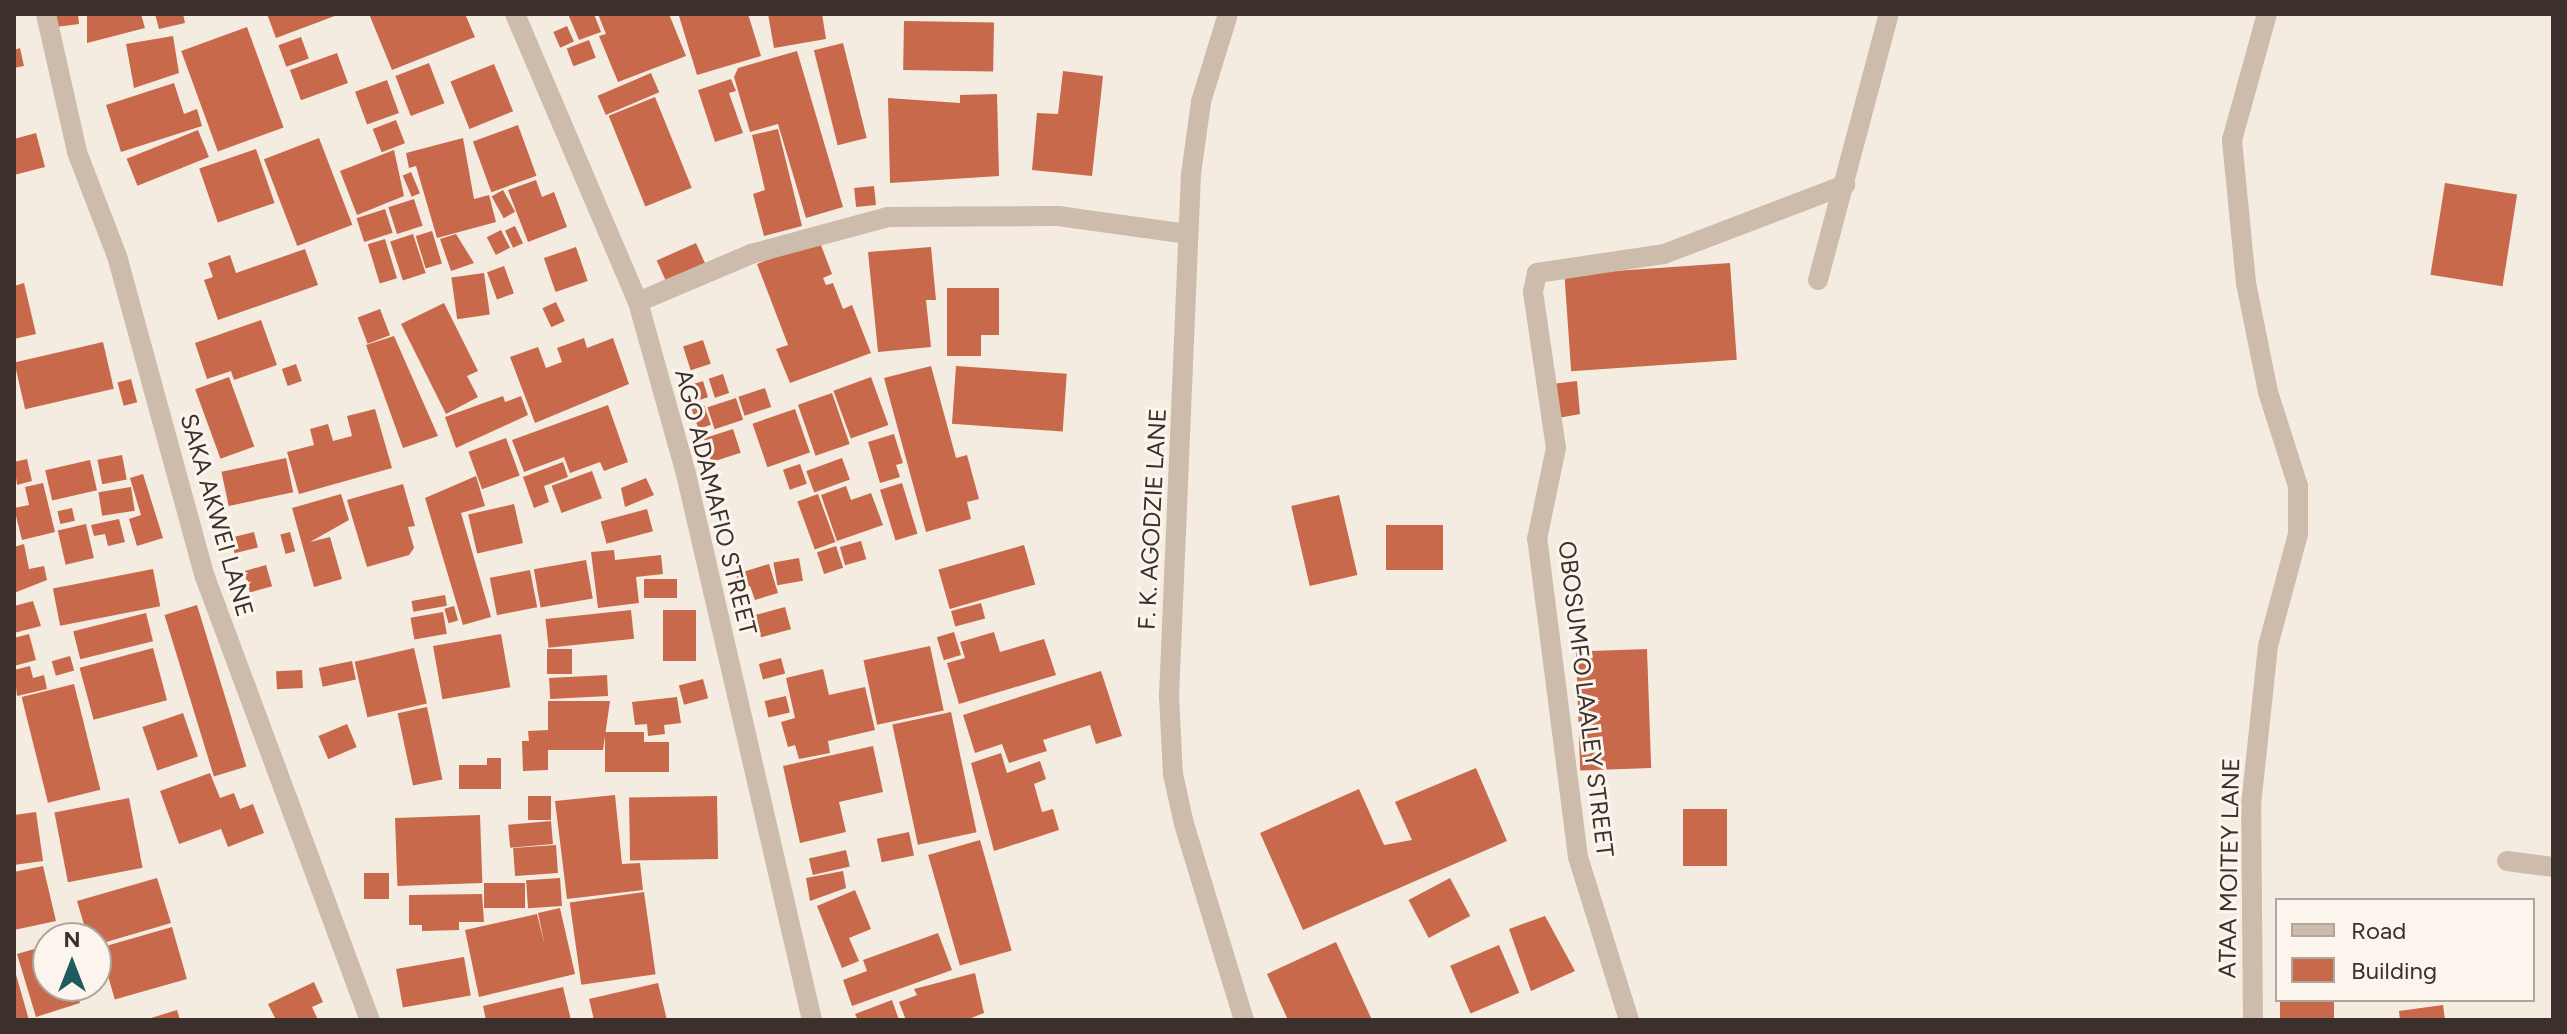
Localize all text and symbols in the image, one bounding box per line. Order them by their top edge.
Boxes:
street label: AGO ADAMAFIO STREET [669,366,763,638]
street label: F. K. AGODZIE LANE [1132,407,1172,631]
street label: SAKA AKWEI LANE [174,410,260,620]
street label: OBOSUMFO LAALEY STREET [1552,539,1620,859]
street label: ATAA MOITEY LANE [2213,757,2245,979]
legend [2275,898,2535,1002]
text: Road [2351,916,2406,945]
north arrow [32,922,112,1002]
text: N [63,926,81,953]
text: Building [2351,956,2437,985]

